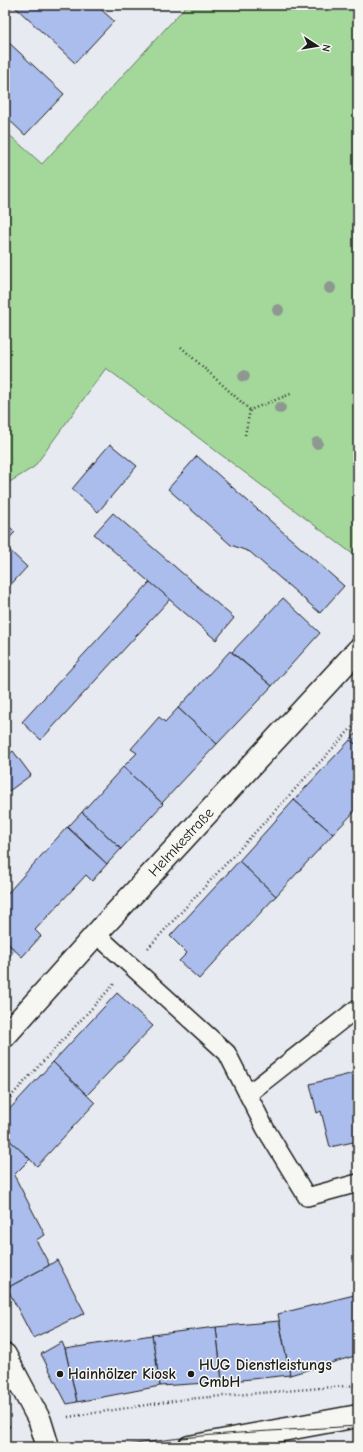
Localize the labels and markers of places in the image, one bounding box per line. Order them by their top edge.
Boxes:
place label: HUG Dienstleistungs GmbH [199,1356,332,1391]
place label: Hainhölzer Kiosk [68,1365,176,1383]
marker: Hainhölzer Kiosk [55,1369,65,1379]
marker: HUG Dienstleistungs GmbH [186,1369,196,1379]

